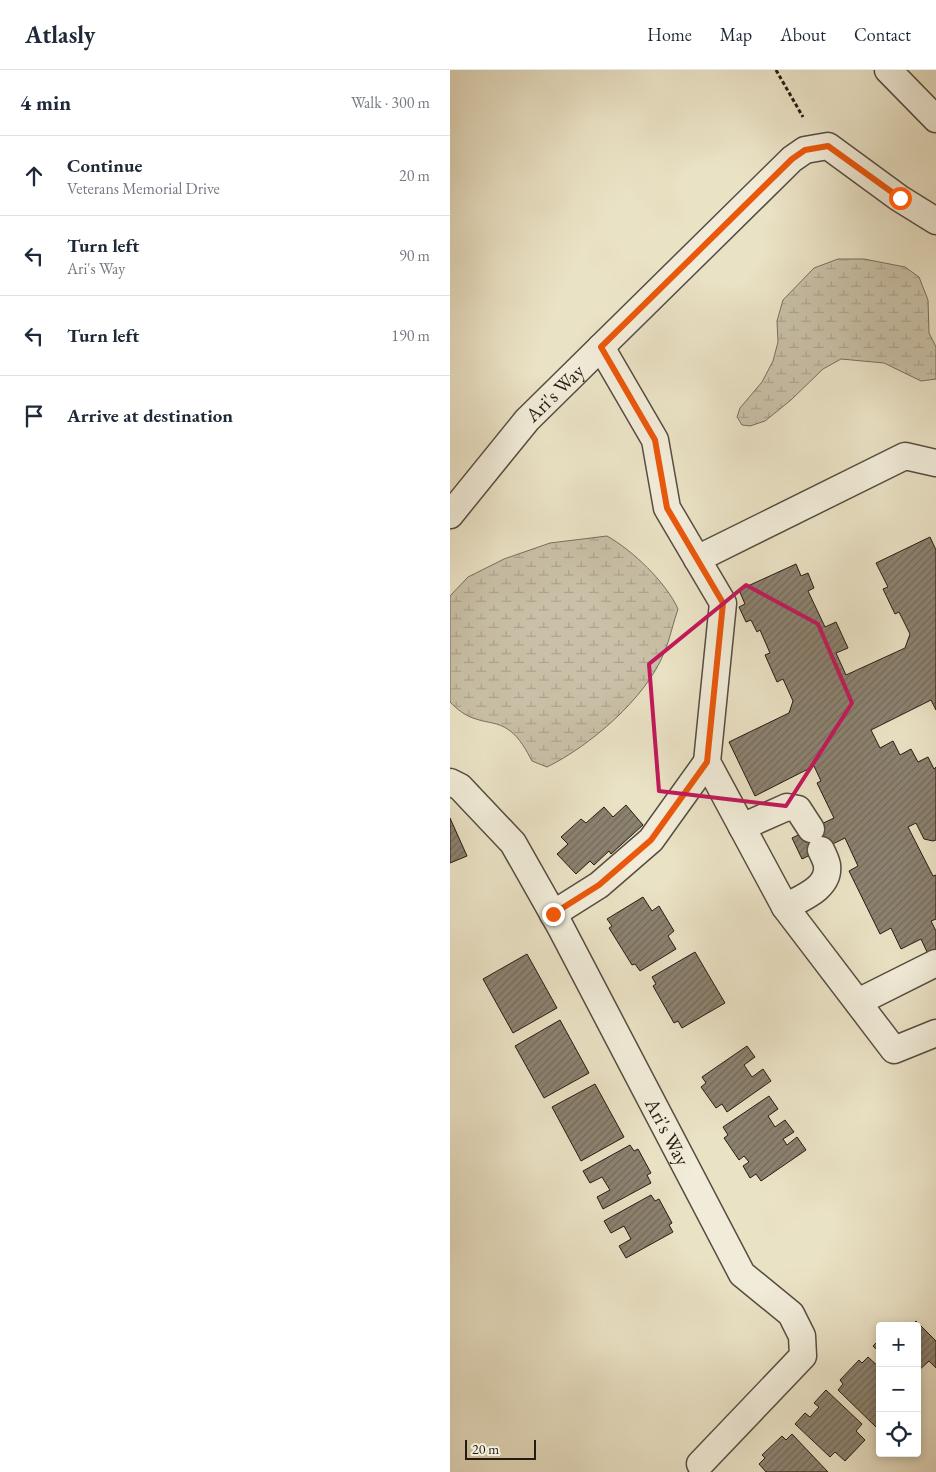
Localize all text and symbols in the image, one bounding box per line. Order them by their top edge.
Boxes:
text: Atlasly [25,19,95,50]
text: Home [647,23,692,46]
text: Map [720,23,752,46]
text: About [780,23,826,46]
text: Contact [854,23,911,46]
text: 4 min [20,89,71,116]
text: Walk · 300 m [351,92,430,113]
text: Continue [67,153,142,178]
icon: ahead [20,162,48,190]
text: 20 m [399,165,430,186]
text: Veterans Memorial Drive [67,178,220,199]
route start [889,187,912,210]
text: Turn left [67,233,139,258]
icon: left [20,242,48,270]
text: 90 m [399,245,430,266]
text: Ari's Way [67,258,125,279]
icon: left [20,322,48,350]
text: Turn left [67,323,139,348]
text: 190 m [391,325,430,346]
street label: Ari's Way [519,358,590,428]
icon: arrive [20,402,48,430]
text: Arrive at destination [67,403,233,428]
route end [542,903,565,926]
street label: Ari's Way [639,1093,696,1170]
map controls [876,1322,921,1457]
button: + [876,1322,921,1367]
button: − [876,1367,921,1412]
button: locate [876,1412,921,1457]
scale bar [465,1437,536,1460]
text: 20 m [472,1440,499,1458]

